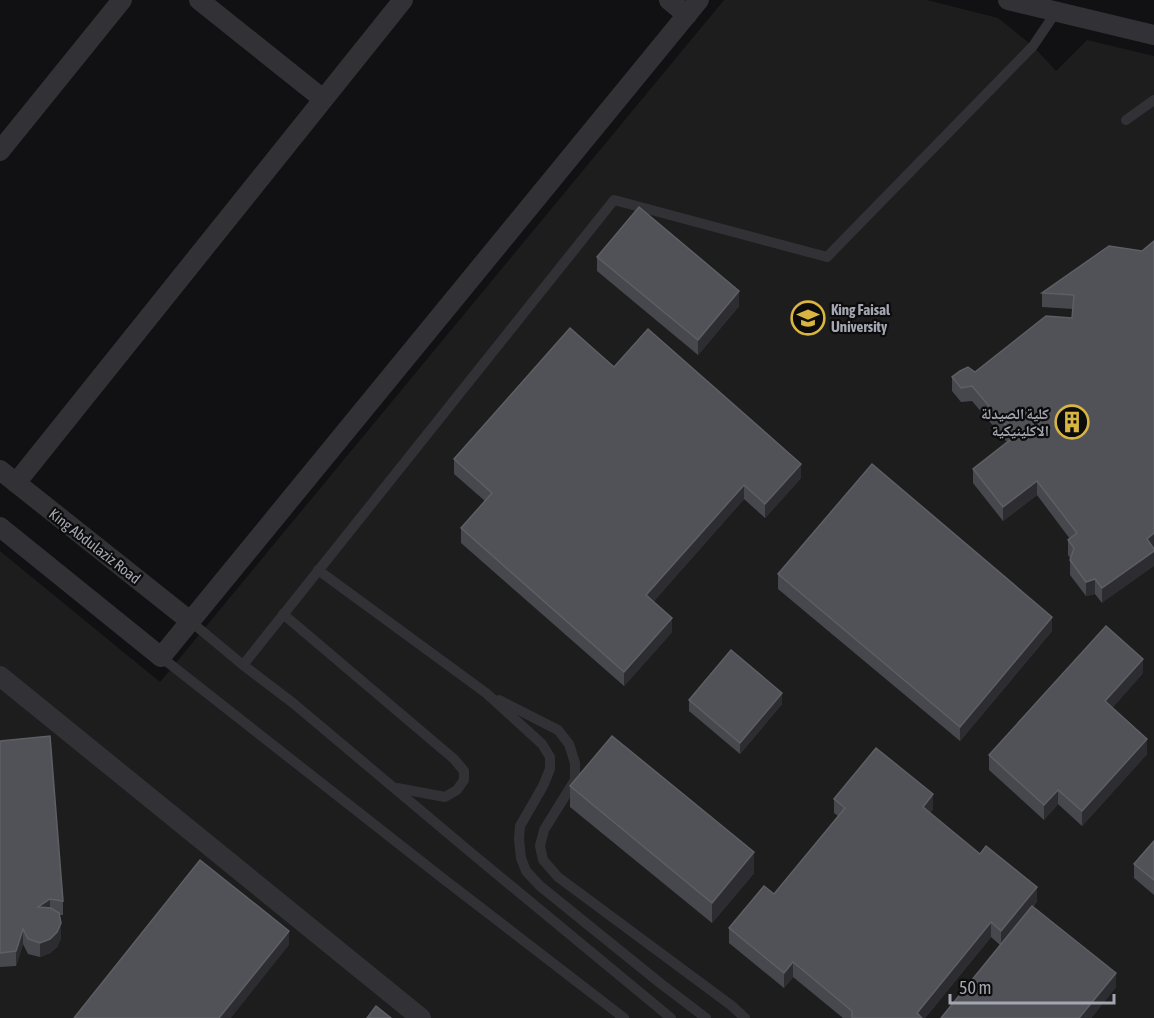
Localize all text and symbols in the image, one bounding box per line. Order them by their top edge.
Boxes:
school or university icon: King Faisal University [790,300,826,336]
place label: King Faisal University [831,301,891,335]
building icon: كلية الصيدلة الاكلينيكية [1054,404,1090,440]
place label: كلية الصيدلة الاكلينيكية [981,405,1049,439]
street label: King Abdulaziz Road [46,505,144,587]
scale bar [950,967,1114,1005]
text: 50 m [959,977,991,998]

